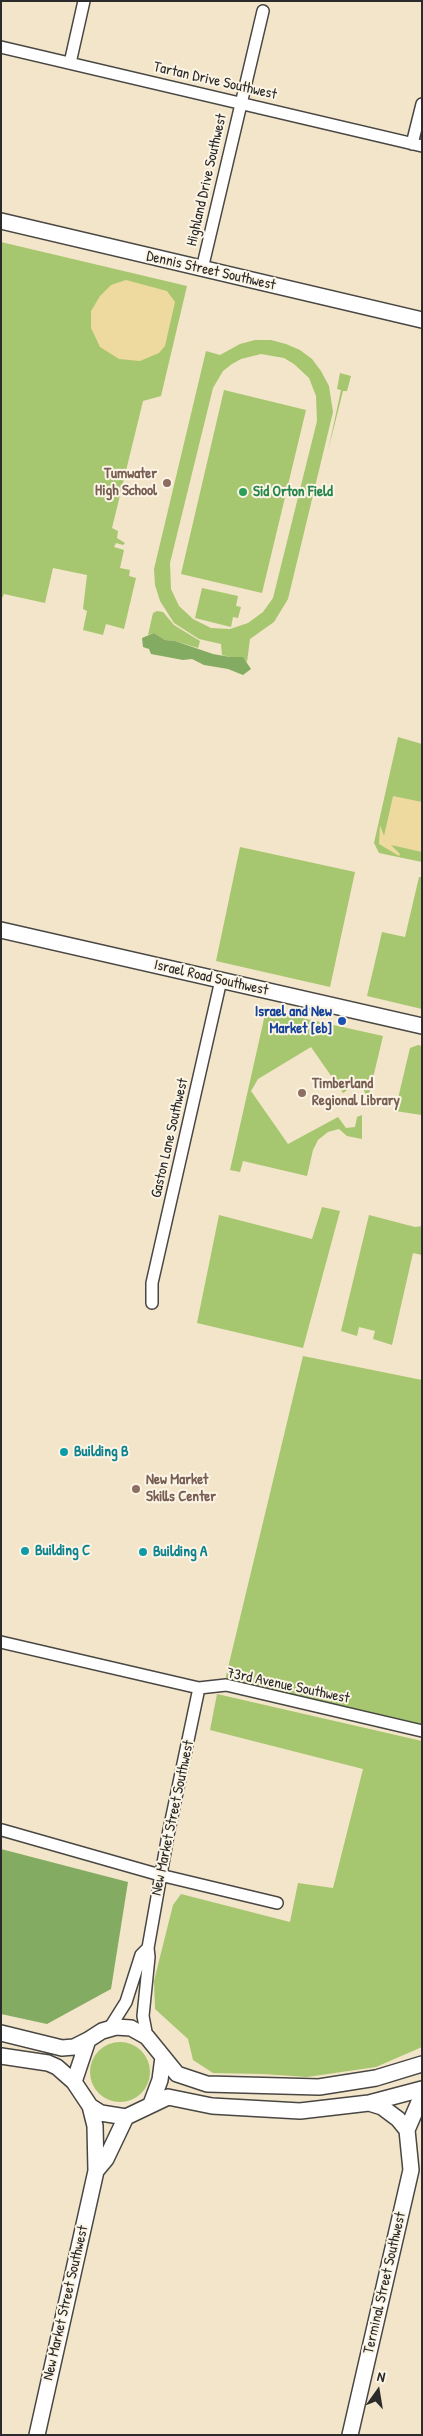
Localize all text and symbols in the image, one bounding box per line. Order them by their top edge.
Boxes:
street label: Tartan Drive Southwest [152,58,278,104]
street label: Highland Drive Southwest [183,112,231,248]
street label: Dennis Street Southwest [145,247,277,295]
place label: Tumwater High School [95,465,157,500]
marker: Tumwater High School [161,477,173,489]
place label: Sid Orton Field [253,483,333,501]
marker: Sid Orton Field [237,486,249,498]
street label: Israel Road Southwest [152,956,270,1000]
place label: Israel and New Market [eb] [255,1003,332,1038]
marker: Israel and New Market [eb] [336,1015,348,1027]
place label: Timberland Regional Library [312,1075,400,1110]
street label: Gaston Lane Southwest [147,1076,193,1200]
marker: Timberland Regional Library [296,1087,308,1099]
place label: Building B [74,1443,129,1461]
marker: Building B [58,1446,70,1458]
place label: New Market Skills Center [146,1471,216,1506]
marker: New Market Skills Center [130,1483,142,1495]
place label: Building C [35,1542,90,1560]
place label: Building A [153,1543,207,1561]
marker: Building C [19,1545,31,1557]
marker: Building A [137,1546,149,1558]
street label: 73rd Avenue Southwest [225,1664,351,1708]
street label: New Market Street Southwest [148,1739,198,1897]
street label: Terminal Street Southwest [360,2210,410,2356]
street label: New Market Street Southwest [39,2224,93,2382]
north arrow [353,2366,403,2416]
text: N [376,2366,387,2386]

